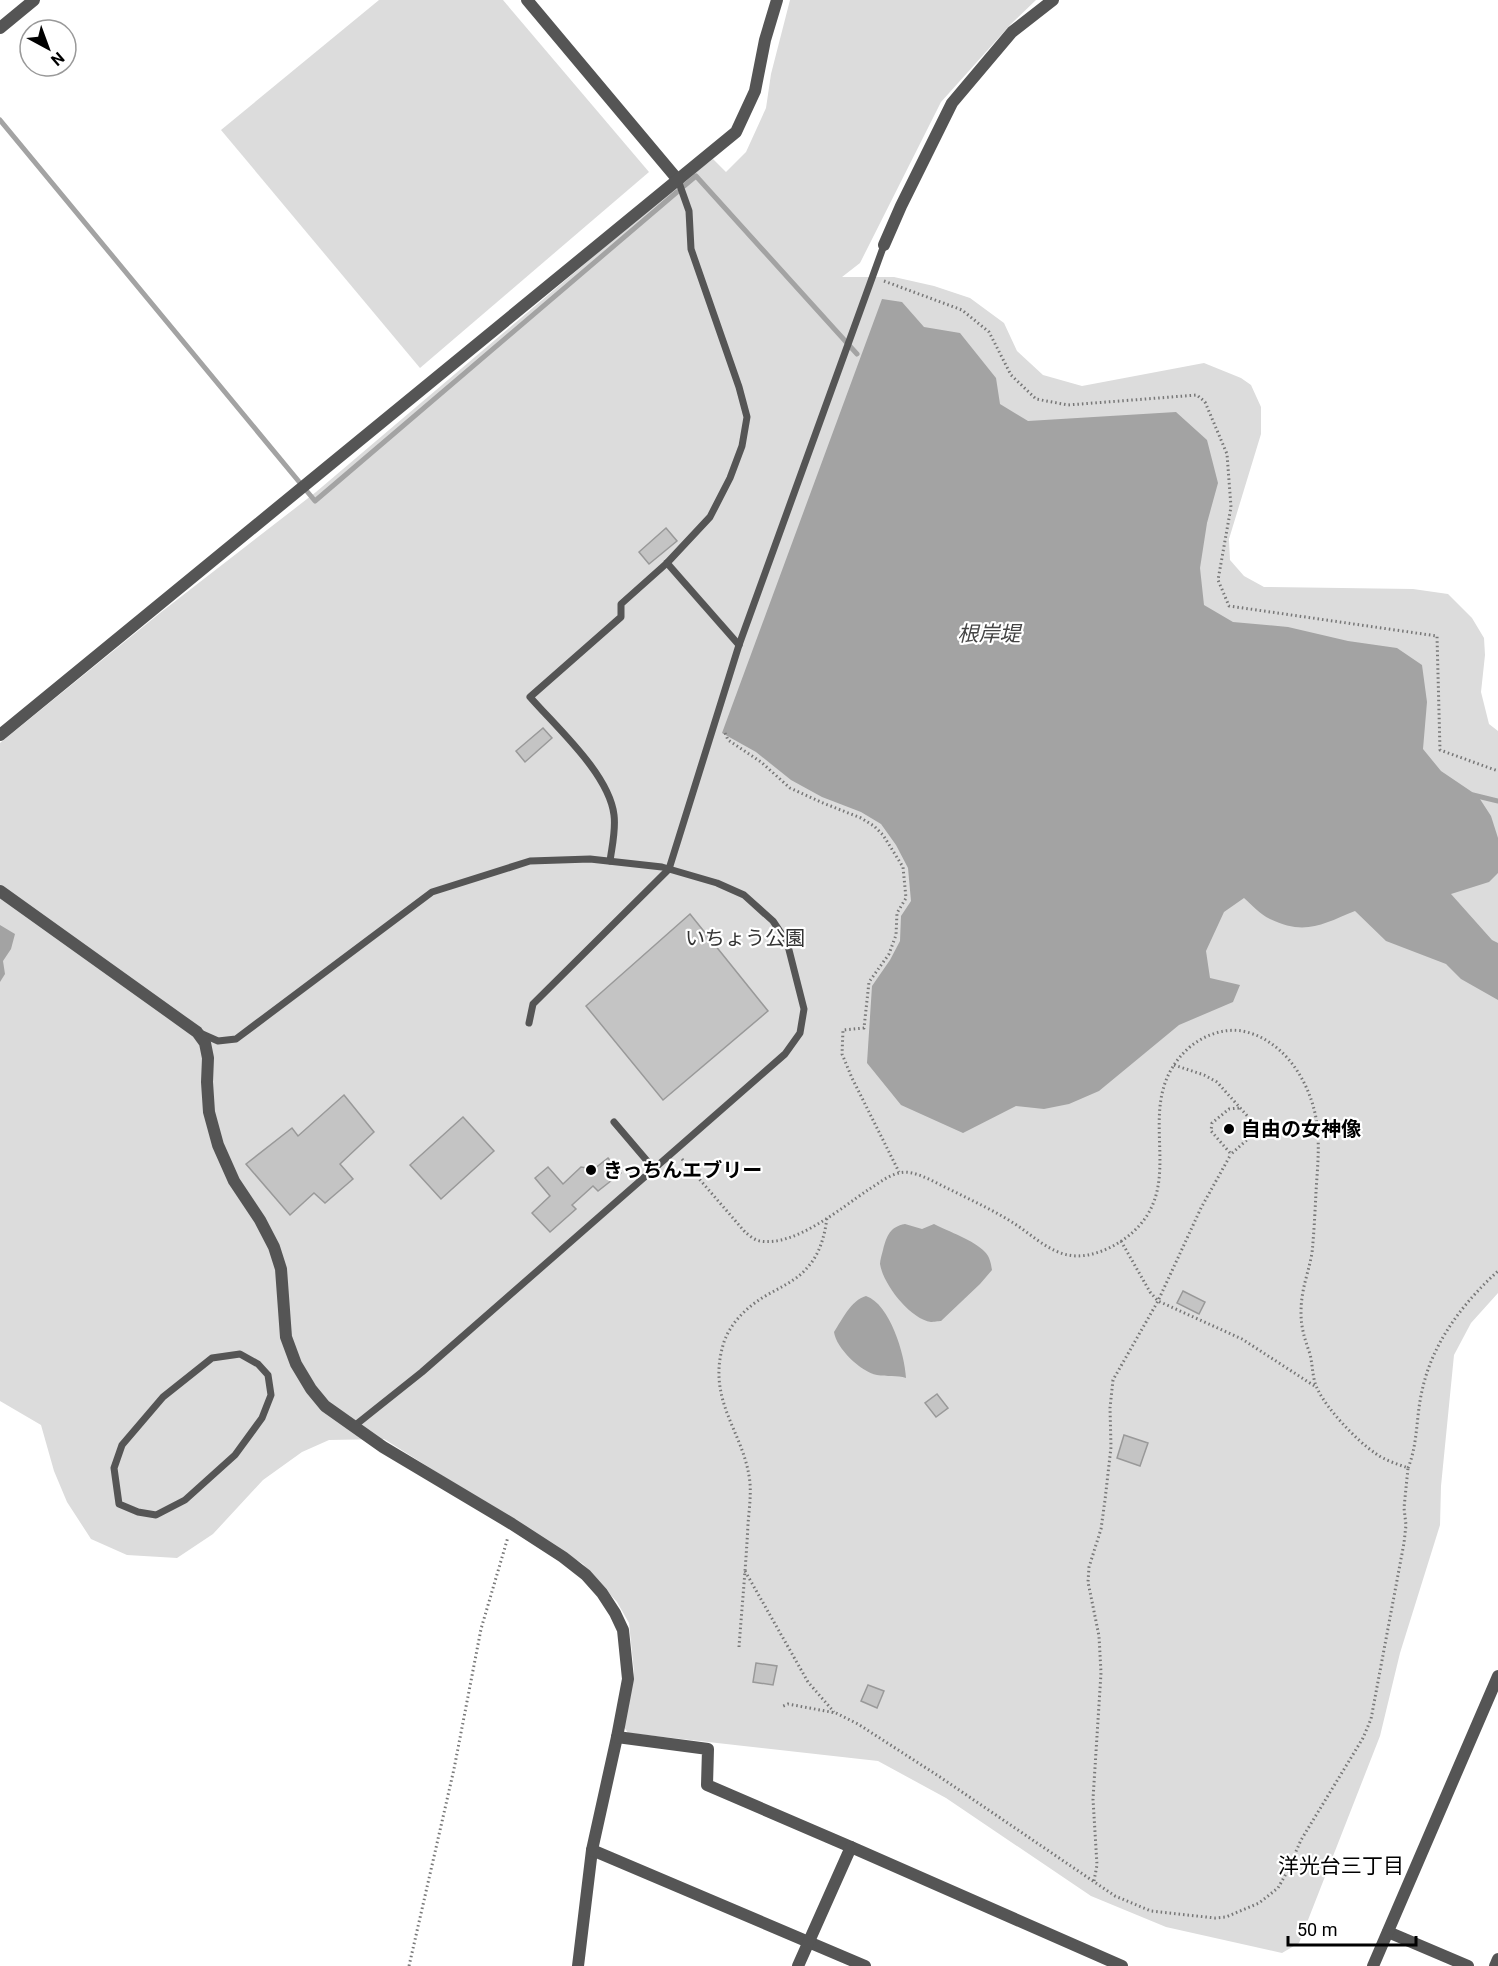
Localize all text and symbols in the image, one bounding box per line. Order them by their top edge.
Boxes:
north arrow [18,18,78,78]
text: N [47,48,68,70]
water label: 根岸堤 [958,622,1022,646]
park label: いちょう公園 [685,926,805,950]
place label: 自由の女神像 [1241,1117,1361,1141]
marker: 自由の女神像 [1222,1122,1236,1136]
place label: きっちんエブリー [603,1158,762,1182]
marker: きっちんエブリー [584,1163,598,1177]
district label: 洋光台三丁目 [1278,1854,1404,1878]
scale bar [1288,1909,1416,1947]
text: 50 m [1297,1919,1337,1940]

